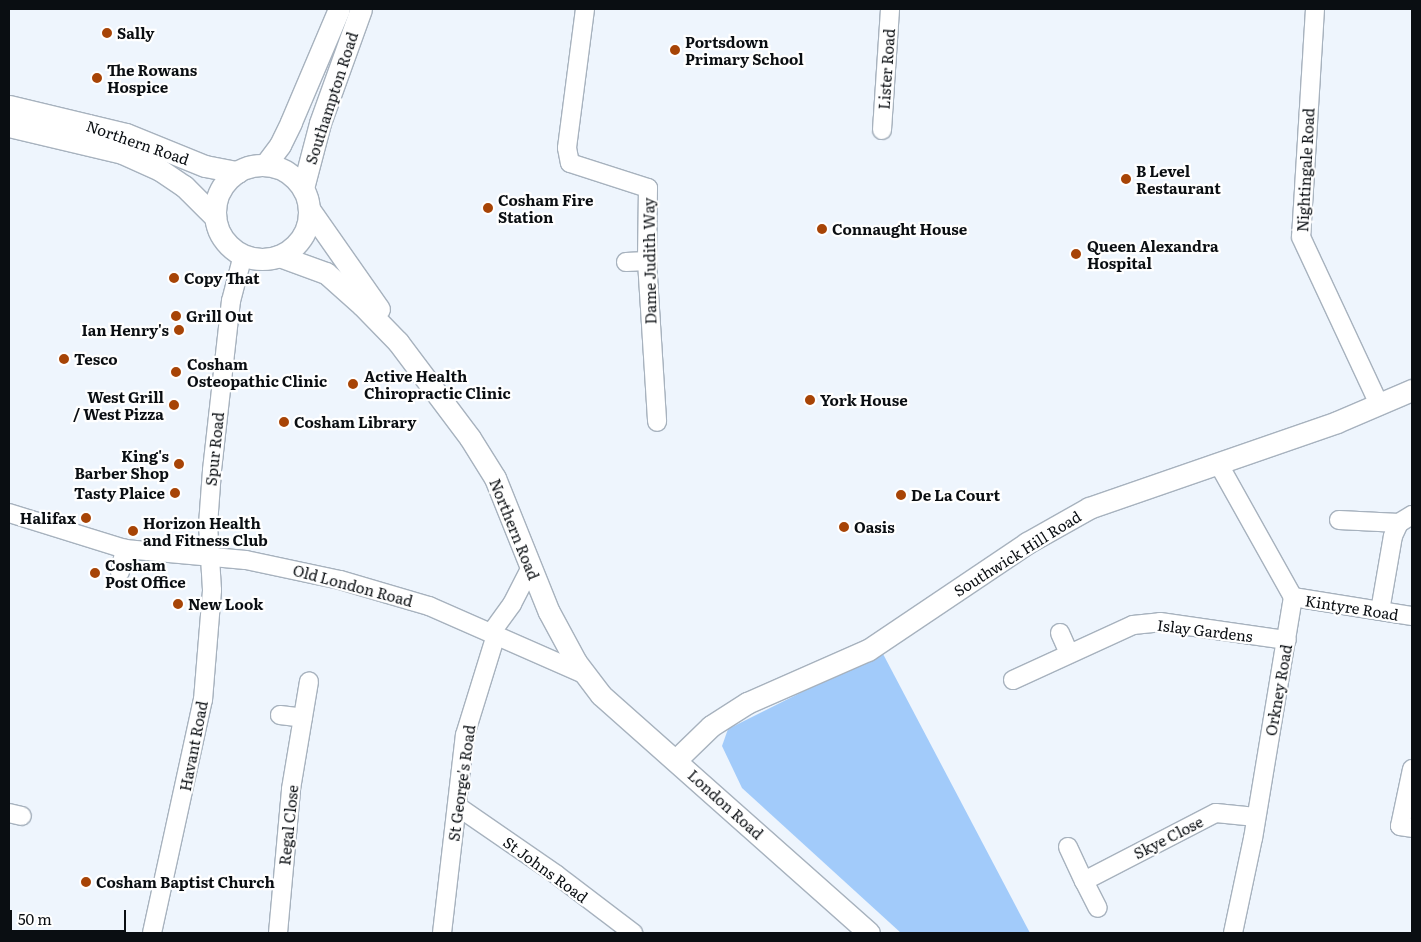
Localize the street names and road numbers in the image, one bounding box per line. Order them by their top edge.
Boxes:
street label: Lister Road [874,28,898,110]
street label: Southampton Road [301,30,361,166]
street label: Nightingale Road [1293,108,1317,232]
street label: Northern Road [84,116,192,168]
street label: Dame Judith Way [639,197,659,325]
street label: Spur Road [201,411,227,487]
street label: Northern Road [487,476,543,582]
street label: Southwick Hill Road [950,507,1084,599]
street label: Old London Road [291,560,415,610]
street label: Kintyre Road [1304,591,1400,623]
street label: Islay Gardens [1156,615,1254,645]
street label: Orkney Road [1261,643,1295,737]
street label: Havant Road [175,699,211,793]
street label: St George's Road [444,724,478,842]
street label: London Road [685,766,767,842]
street label: Regal Close [275,784,301,866]
street label: Skye Close [1130,812,1206,862]
street label: St Johns Road [500,832,592,906]

